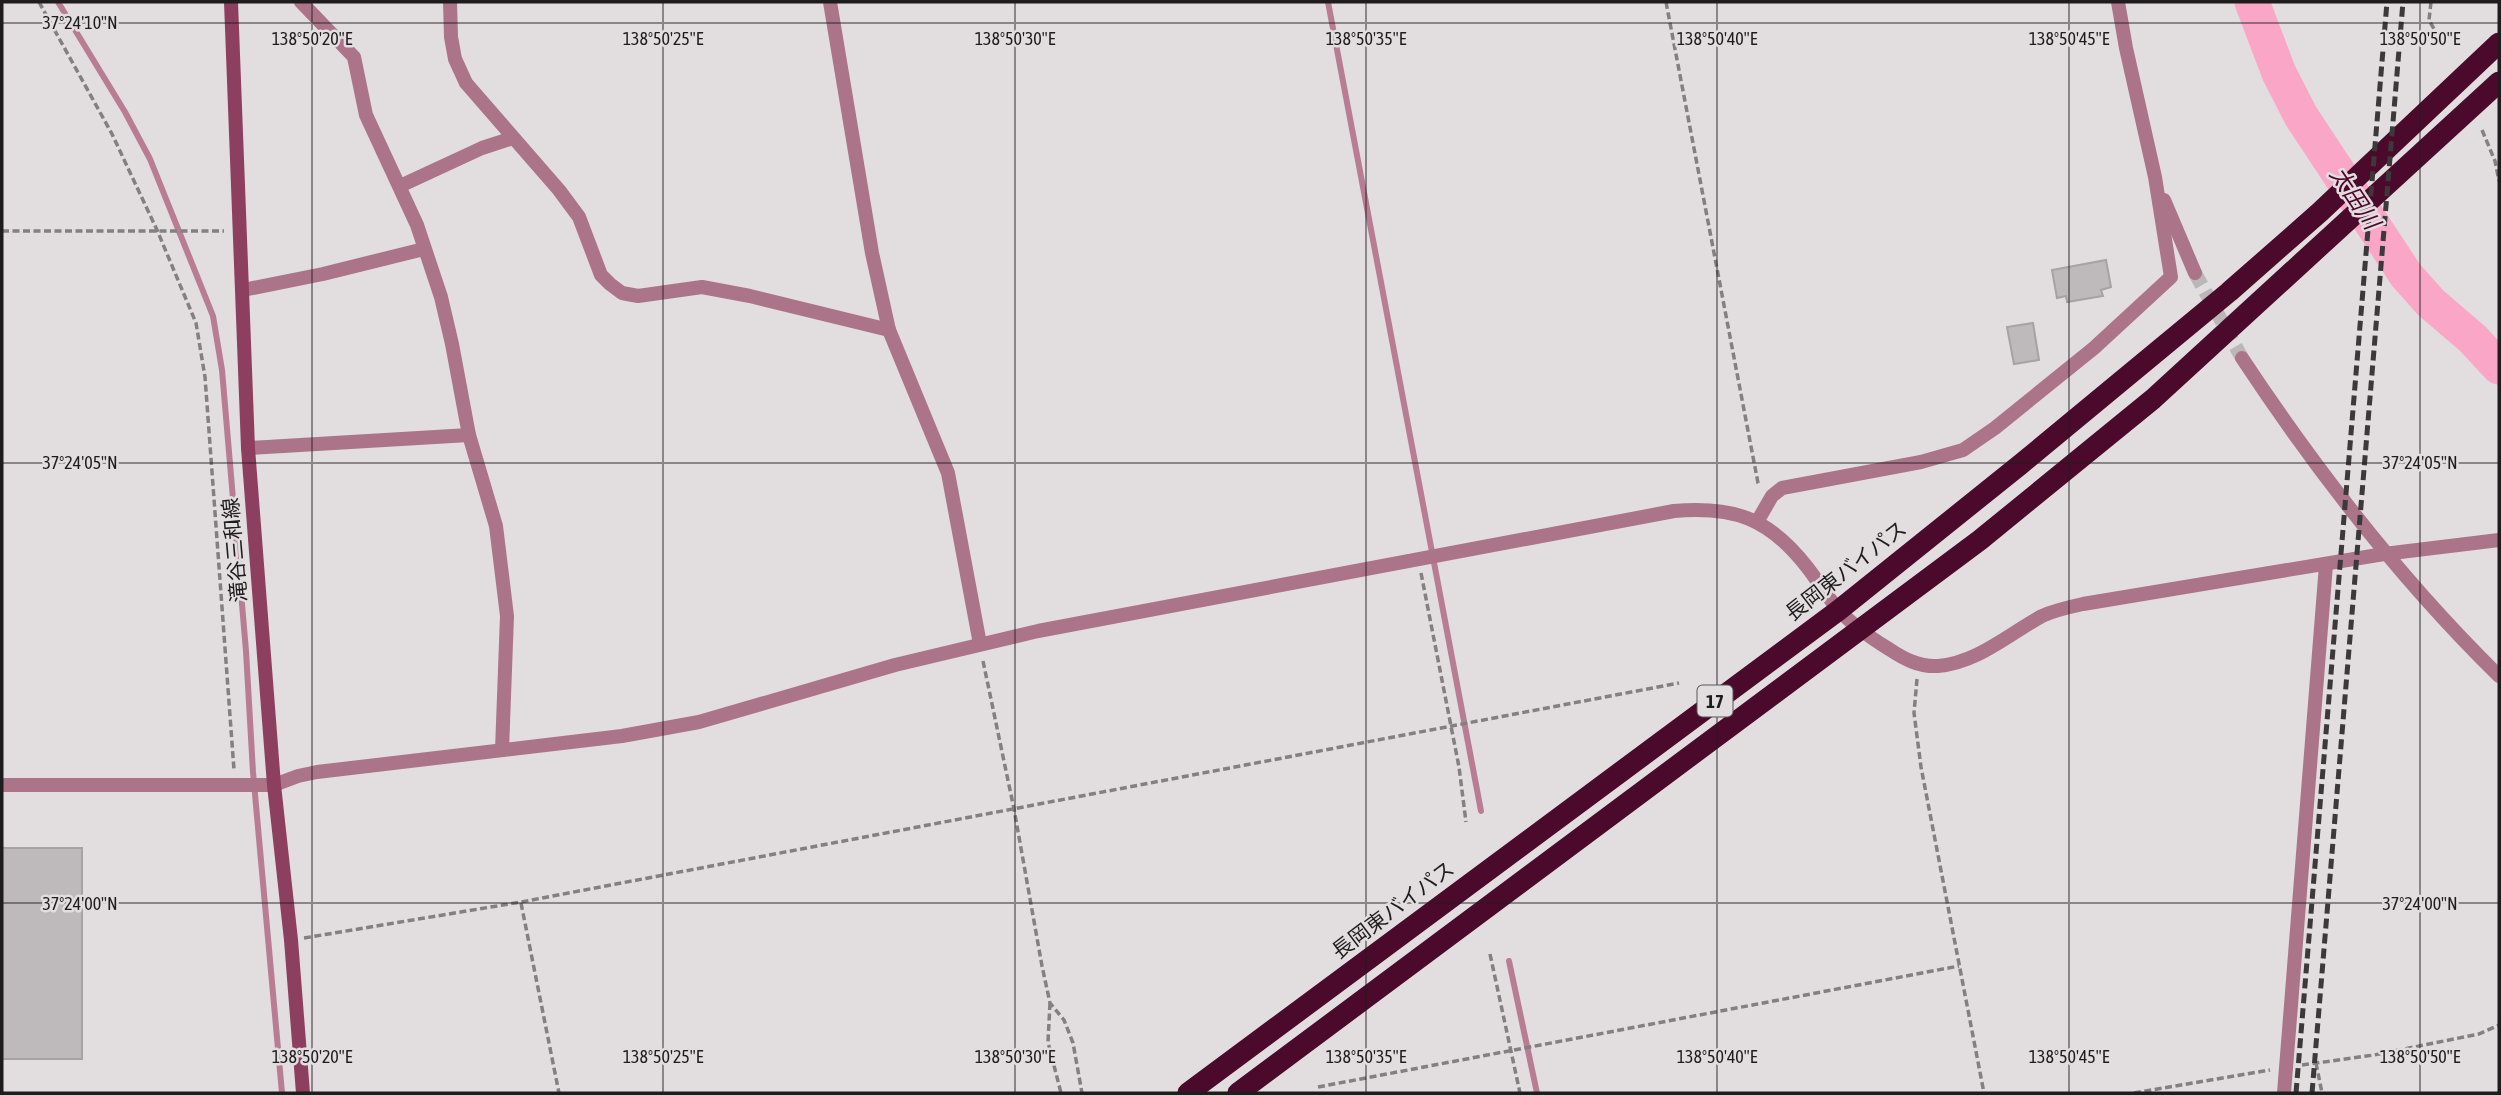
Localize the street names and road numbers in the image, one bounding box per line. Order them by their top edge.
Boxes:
street label: 滝谷三和線 [217,497,251,603]
street label: 長岡東バイパス [1780,516,1911,625]
road number: 17 [1698,686,1732,716]
street label: 長岡東バイパス [1327,856,1458,963]

